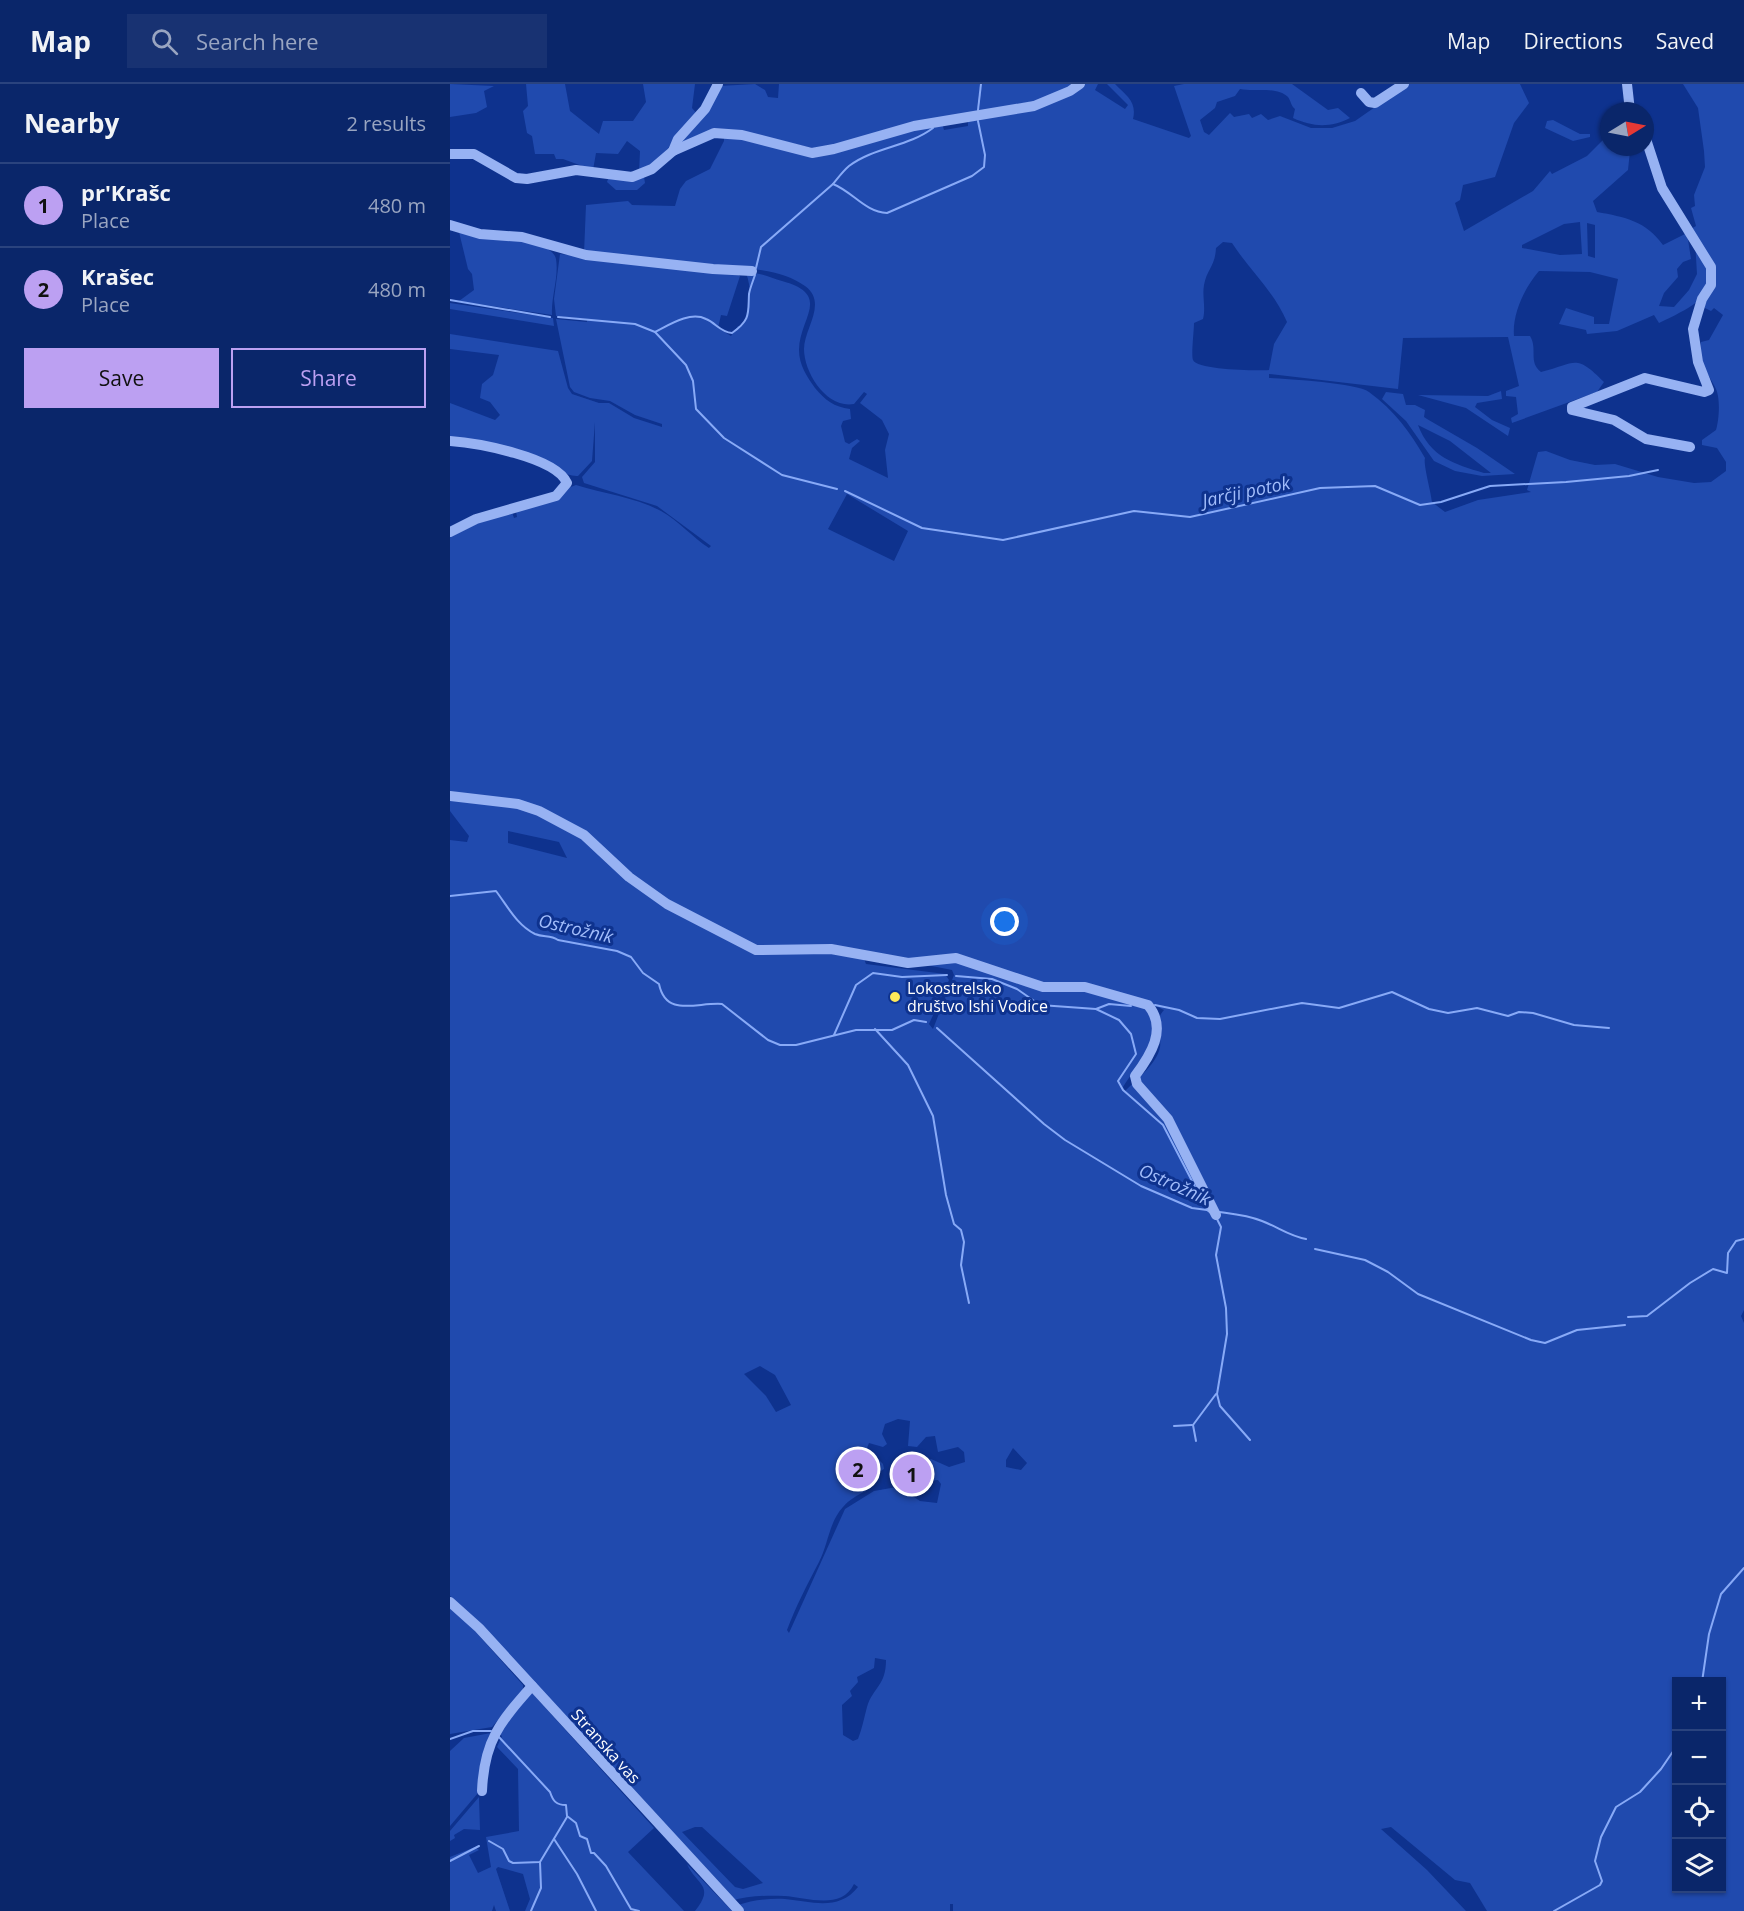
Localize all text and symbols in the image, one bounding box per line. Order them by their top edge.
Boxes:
search box [127,14,547,68]
text: Map [30,22,91,60]
icon: search [148,25,181,58]
text: Search here [196,26,319,56]
text: Map [1447,27,1490,55]
text: Directions [1523,27,1623,55]
text: Saved [1656,27,1714,55]
north arrow [1600,102,1654,156]
text: Nearby [24,105,119,141]
text: 2 results [346,110,426,137]
text: pr'Krašc [81,177,171,207]
text: 1 [38,192,49,219]
text: 480 m [368,192,426,219]
text: Place [81,207,130,234]
text: Krašec [81,261,154,291]
text: 2 [38,276,49,303]
text: 480 m [368,276,426,303]
text: Place [81,291,130,318]
button: Save [24,348,219,408]
button: Share [231,348,426,408]
water label: Jarčji potok [1197,470,1293,513]
your location [990,907,1019,936]
water label: Ostrožnik [536,908,617,948]
place label: Lokostrelsko društvo Ishi Vodice [907,977,1048,1017]
marker: Lokostrelsko društvo Ishi Vodice [888,990,902,1004]
water label: Ostrožnik [1136,1158,1216,1211]
pin: 2 [838,1446,878,1492]
pin: 1 [892,1452,932,1496]
map controls [1672,1677,1726,1893]
button: + [1672,1677,1726,1731]
street label: Stranska vas [567,1704,645,1788]
button: − [1672,1731,1726,1785]
button: locate [1672,1785,1726,1839]
button: layers [1672,1839,1726,1893]

